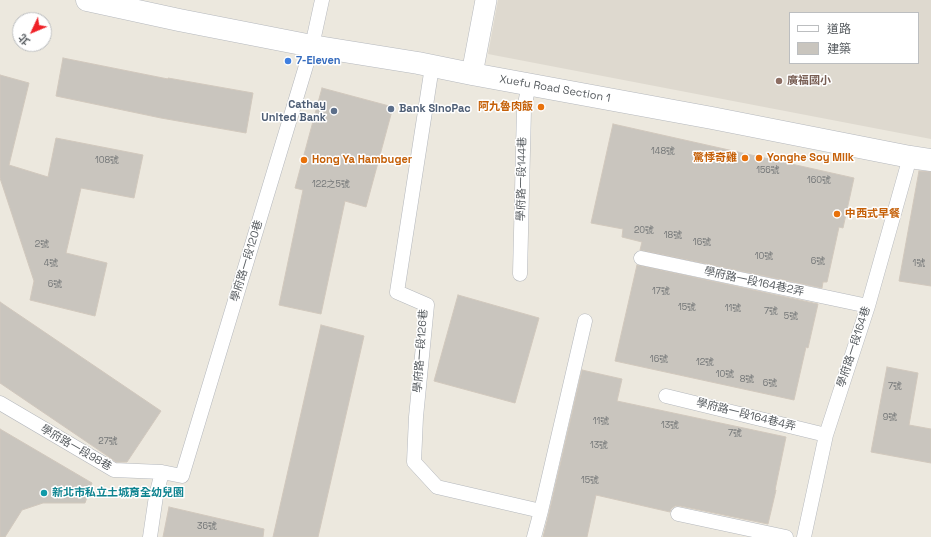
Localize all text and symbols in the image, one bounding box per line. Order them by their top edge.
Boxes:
north arrow [12,12,52,52]
legend [789,12,919,64]
text: 道路 [827,21,851,37]
text: 北 [15,31,33,48]
text: 建築 [827,41,851,57]
place label: 7-Eleven [296,54,341,68]
marker: 7-Eleven [283,56,293,66]
street label: Xuefu Road Section 1 [498,73,612,105]
place label: 廣福國小 [787,74,831,88]
marker: 廣福國小 [774,76,784,86]
place label: Cathay United Bank [261,98,326,124]
place label: 阿九魯肉飯 [478,100,533,114]
place label: Bank SinoPac [399,102,471,116]
marker: 阿九魯肉飯 [536,102,546,112]
marker: Bank SinoPac [386,104,396,114]
marker: Cathay United Bank [329,106,339,116]
street label: 學府路一段144巷 [515,137,529,221]
house number: 148號 [651,147,675,157]
place label: 驚悸奇雞 [693,151,737,165]
place label: Yonghe Soy Milk [767,151,854,165]
place label: Hong Ya Hambuger [312,153,412,167]
marker: 驚悸奇雞 [740,153,750,163]
marker: Yonghe Soy Milk [754,153,764,163]
marker: Hong Ya Hambuger [299,155,309,165]
house number: 108號 [95,156,119,166]
house number: 156號 [756,166,780,176]
house number: 160號 [807,176,831,186]
house number: 122之5號 [312,180,350,190]
place label: 中西式早餐 [845,207,900,221]
marker: 中西式早餐 [832,209,842,219]
street label: 學府路一段120巷 [228,219,266,303]
house number: 20號 [634,226,654,236]
house number: 18號 [664,231,682,241]
house number: 16號 [693,238,711,248]
house number: 2號 [35,240,49,250]
house number: 10號 [755,252,773,262]
house number: 6號 [811,257,825,267]
house number: 4號 [44,259,58,269]
house number: 1號 [913,259,925,269]
street label: 學府路一段164巷2弄 [703,265,805,299]
house number: 6號 [48,280,62,290]
house number: 17號 [652,287,670,297]
house number: 15號 [678,303,696,313]
house number: 11號 [725,304,741,314]
street label: 學府路一段164巷 [835,305,873,389]
house number: 7號 [764,307,778,317]
street label: 學府路一段126巷 [411,309,431,393]
house number: 5號 [784,312,798,322]
house number: 16號 [650,355,668,365]
house number: 12號 [696,358,714,368]
house number: 10號 [716,370,734,380]
house number: 8號 [740,375,754,385]
house number: 6號 [763,379,777,389]
house number: 7號 [888,382,902,392]
street label: 學府路一段164巷4弄 [695,396,797,434]
house number: 9號 [883,413,897,423]
house number: 11號 [593,417,609,427]
house number: 13號 [661,421,679,431]
street label: 學府路一段98巷 [38,422,114,474]
house number: 7號 [728,429,742,439]
house number: 27號 [98,437,118,447]
house number: 13號 [590,441,608,451]
house number: 15號 [581,476,599,486]
place label: 新北市私立土城育全幼兒園 [52,486,184,500]
marker: 新北市私立土城育全幼兒園 [39,488,49,498]
house number: 36號 [197,522,217,532]

